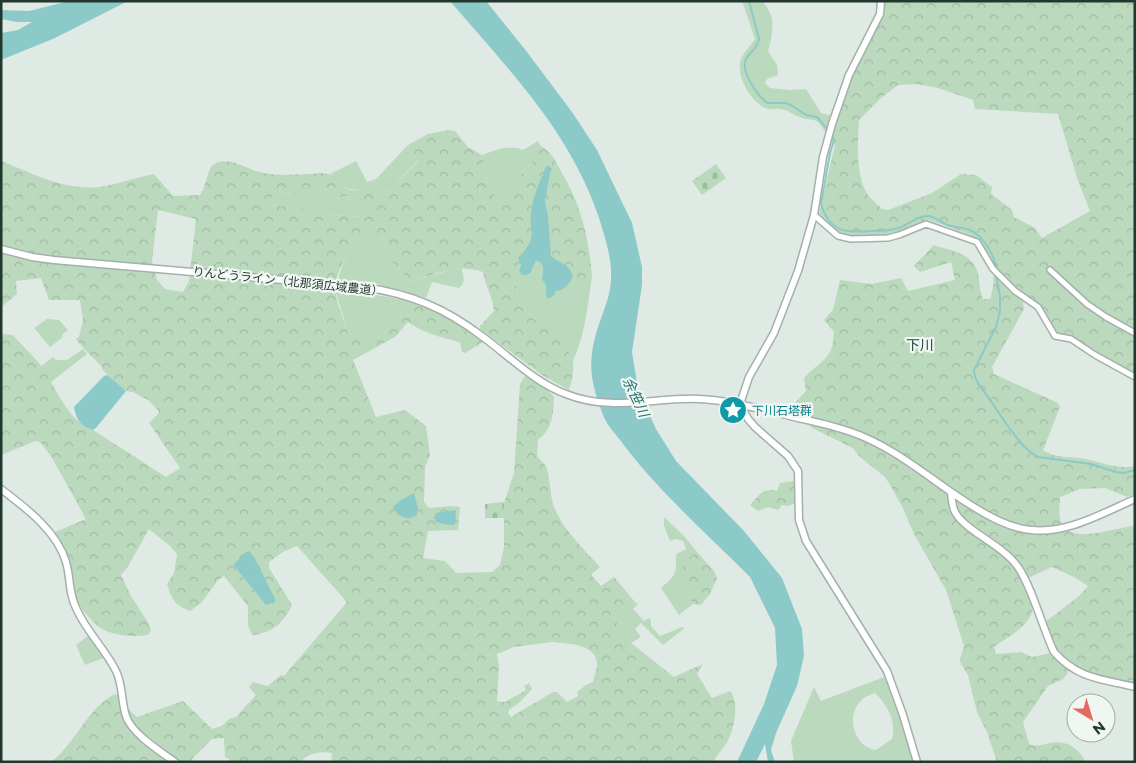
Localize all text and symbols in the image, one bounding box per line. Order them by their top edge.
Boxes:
street label: りんどうライン（北那須広域農道） [192,264,384,298]
district label: 下川 [906,336,934,354]
water label: 余笹川 [619,374,654,422]
place icon: 下川石塔群 [718,395,748,425]
place label: 下川石塔群 [752,403,812,418]
north arrow [1066,693,1116,743]
text: N [1089,718,1109,739]

